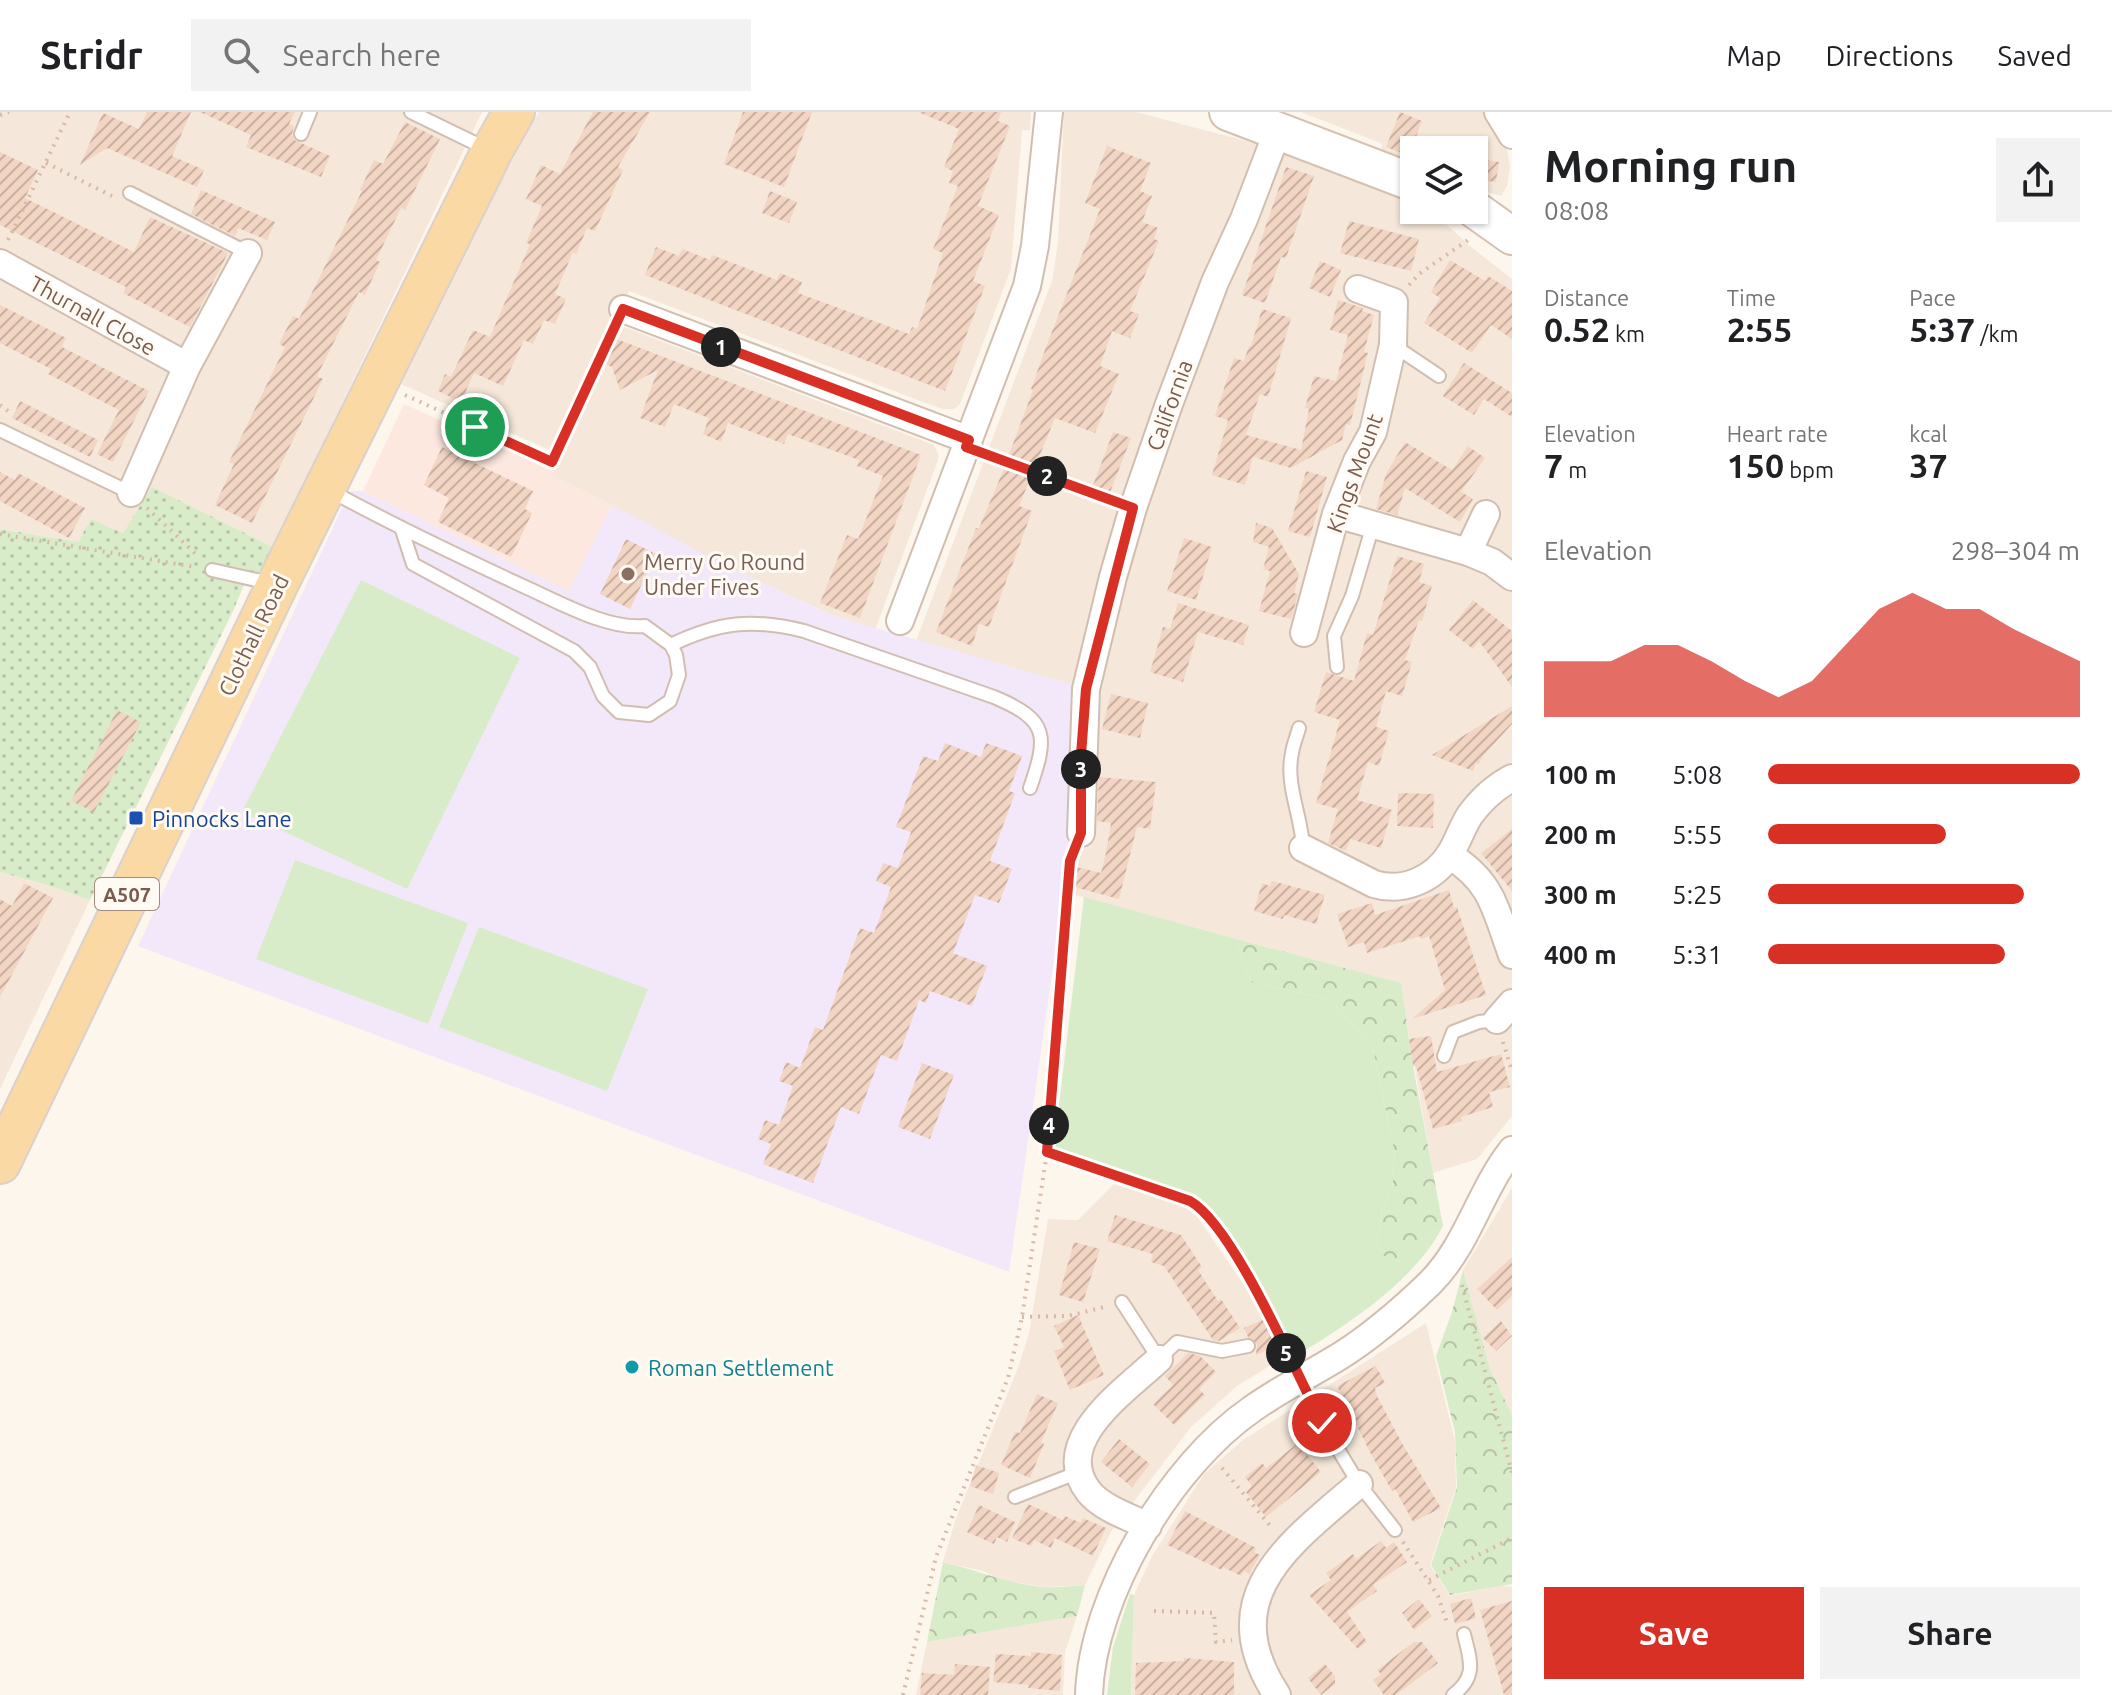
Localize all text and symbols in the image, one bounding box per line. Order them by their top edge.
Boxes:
search box [191,19,751,91]
icon: search [219,33,263,77]
text: Stridr [40,34,143,76]
text: Search here [283,38,441,72]
text: Map [1726,40,1782,71]
text: Directions [1826,40,1953,71]
text: Saved [1997,40,2072,71]
map controls [1400,136,1488,224]
button: layers [1400,136,1488,224]
button: share [1996,138,2080,222]
text: Morning run [1544,141,1797,190]
text: 08:08 [1544,196,1609,225]
street label: Thurnall Close [26,270,160,360]
text: Distance [1544,285,1629,310]
text: Time [1727,285,1776,310]
text: Pace [1909,285,1956,310]
text: 0.52 [1544,310,1610,348]
text: 2:55 [1727,310,1793,348]
text: 5:37 [1909,310,1975,348]
text: km [1610,321,1645,346]
text: /km [1975,321,2019,346]
pin: 1 [701,327,741,367]
text: 1 [715,334,727,359]
street label: California [1141,356,1197,454]
pin [441,393,509,461]
icon: arrive [453,405,497,449]
street label: Kings Mount [1321,410,1387,536]
text: Elevation [1544,421,1636,446]
text: Heart rate [1727,421,1828,446]
text: kcal [1909,421,1947,446]
text: 7 [1544,446,1563,484]
text: 150 [1727,446,1784,484]
text: 37 [1909,446,1948,484]
pin: 2 [1027,456,1067,496]
text: m [1563,457,1587,482]
text: bpm [1784,457,1834,482]
text: 2 [1041,463,1053,488]
text: Elevation [1544,536,1652,565]
text: 298–304 m [1951,536,2080,565]
place label: Merry Go Round Under Fives [644,549,805,599]
marker: Merry Go Round Under Fives [619,565,637,583]
street label: Clothall Road [213,570,293,700]
pin: 3 [1061,749,1101,789]
text: 3 [1075,756,1087,781]
text: 100 m [1544,760,1617,789]
text: 5:08 [1672,760,1722,789]
place label: Pinnocks Lane [152,806,292,831]
marker: Pinnocks Lane [127,809,145,827]
text: 200 m [1544,820,1617,849]
text: 5:55 [1672,820,1722,849]
road number: A507 [95,878,159,910]
text: 300 m [1544,880,1617,909]
text: 5:25 [1672,880,1722,909]
text: 400 m [1544,940,1617,969]
text: 5:31 [1672,940,1722,969]
pin: 4 [1029,1105,1069,1145]
text: 4 [1043,1112,1055,1137]
pin: 5 [1266,1333,1306,1373]
text: 5 [1280,1340,1292,1365]
place label: Roman Settlement [648,1355,834,1380]
marker: Roman Settlement [623,1358,641,1376]
pin [1288,1389,1356,1457]
icon: check [1300,1401,1344,1445]
button: Save [1544,1587,1804,1679]
button: Share [1820,1587,2080,1679]

